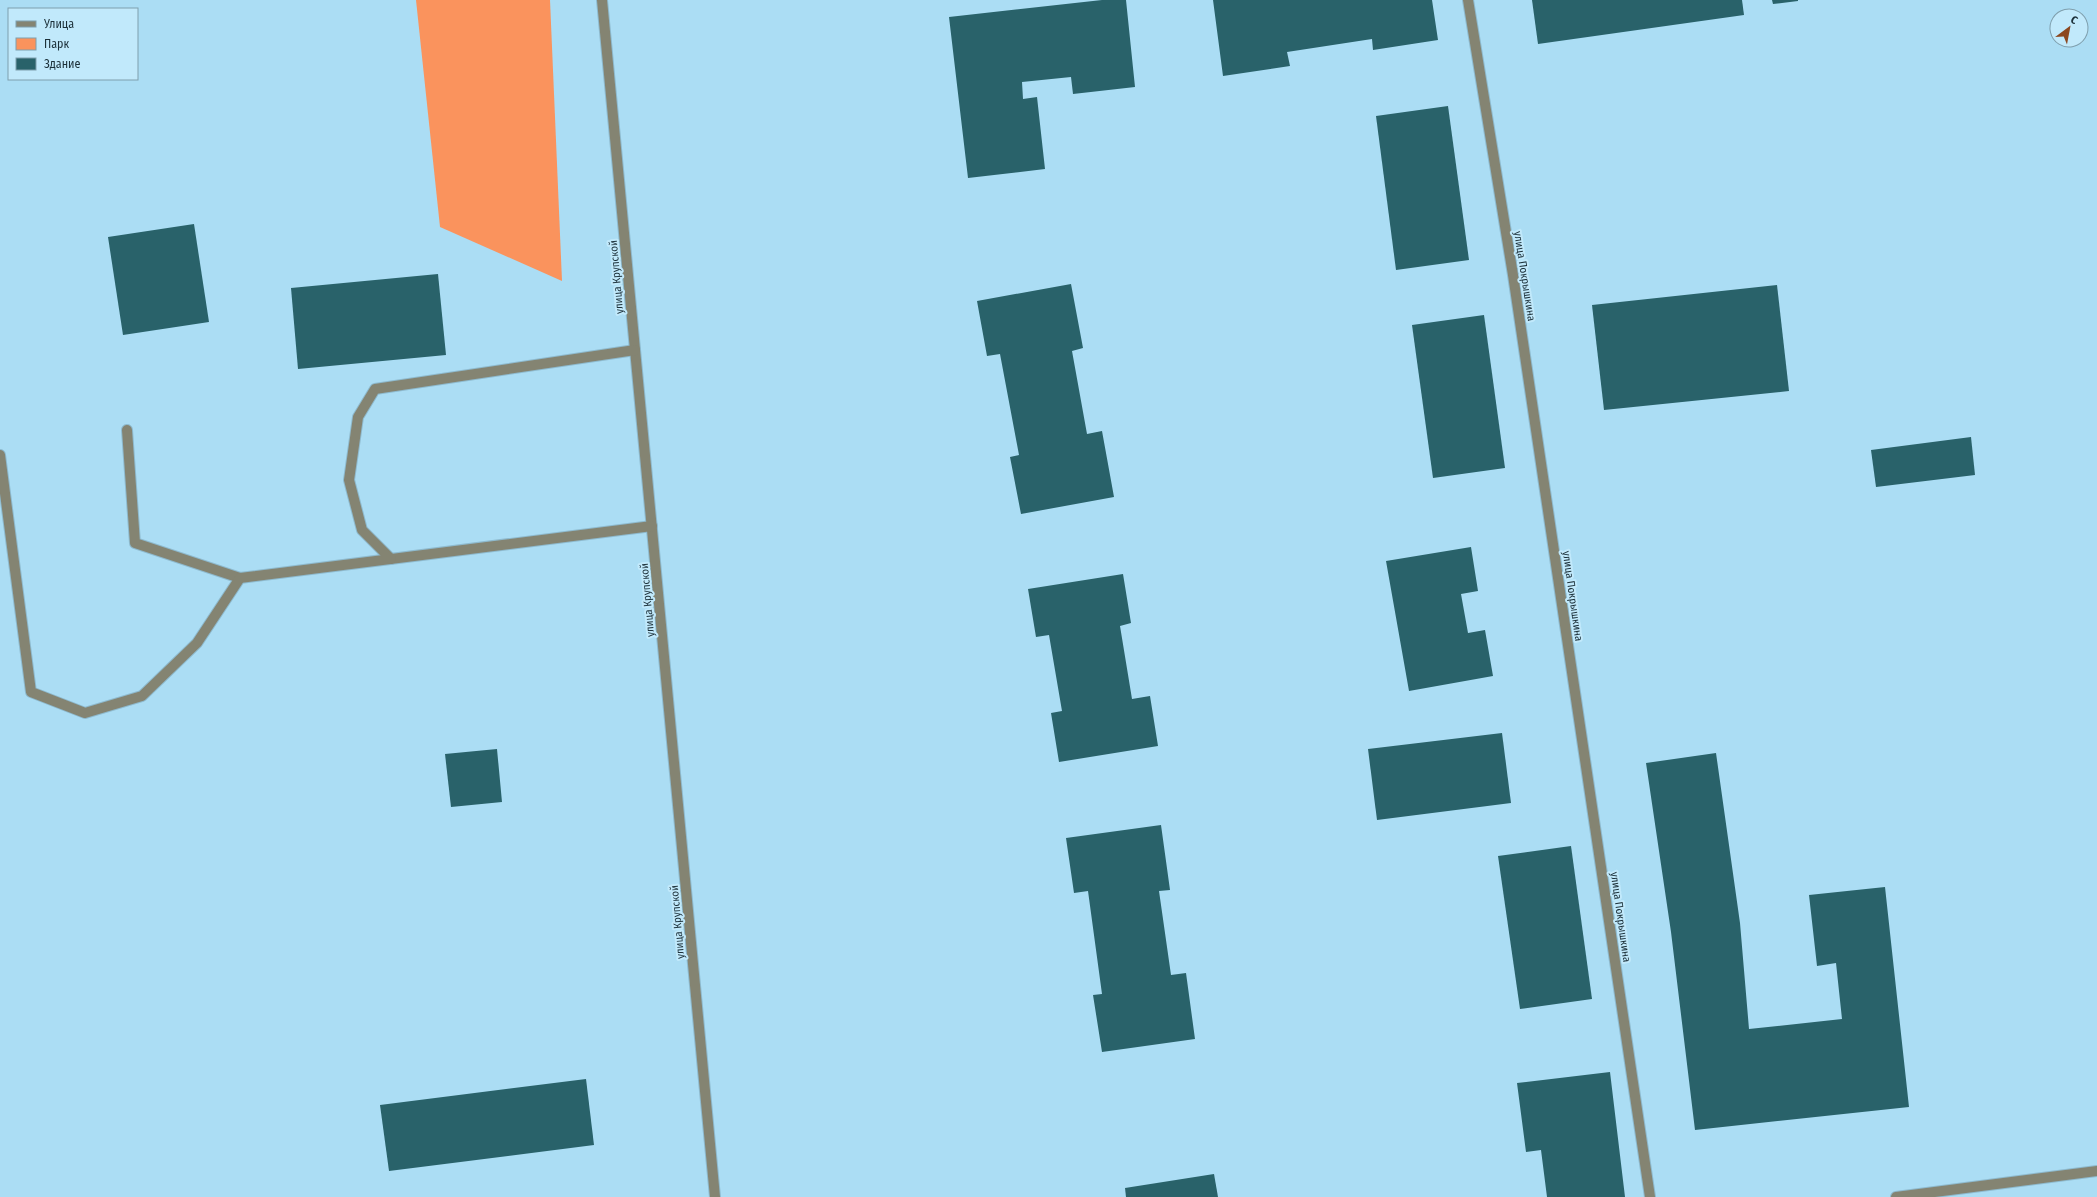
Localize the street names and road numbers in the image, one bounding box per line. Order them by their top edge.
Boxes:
street label: улица Покрышкина [1511,230,1538,322]
street label: улица Крупской [607,239,626,314]
street label: улица Покрышкина [1560,550,1585,642]
street label: улица Крупской [638,562,657,637]
street label: улица Покрышкина [1608,871,1633,963]
street label: улица Крупской [668,884,687,959]

